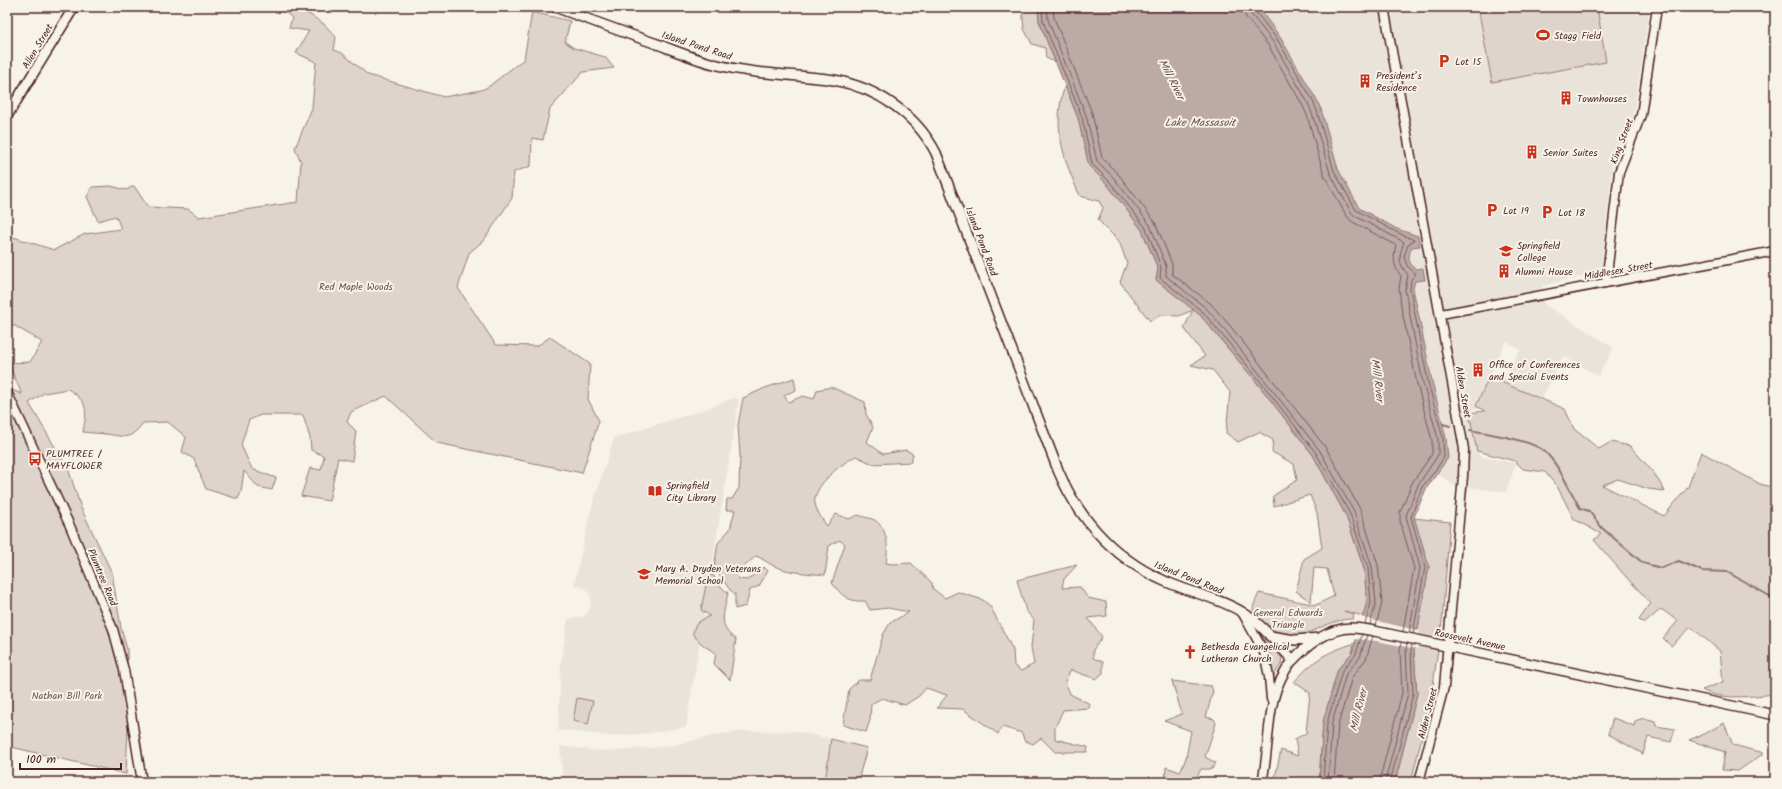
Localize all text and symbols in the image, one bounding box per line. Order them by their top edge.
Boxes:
street label: Allen Street [18,21,58,72]
street label: Island Pond Road [659,27,735,65]
sports icon: Stagg Field [1535,27,1551,43]
place label: Stagg Field [1554,28,1602,44]
parking icon: Lot 15 [1436,53,1452,69]
place label: Lot 15 [1455,54,1482,70]
water label: Mill River [1153,56,1190,105]
place label: President’s Residence [1376,68,1422,96]
building icon: President’s Residence [1357,73,1373,89]
building icon: Townhouses [1558,90,1574,106]
place label: Townhouses [1577,91,1627,107]
water label: Lake Massasoit [1165,114,1237,132]
street label: King Street [1606,116,1638,167]
building icon: Senior Suites [1524,144,1540,160]
place label: Senior Suites [1543,145,1598,161]
parking icon: Lot 19 [1484,202,1500,218]
place label: Lot 19 [1503,203,1529,219]
street label: Island Pond Road [960,204,1002,279]
parking icon: Lot 18 [1539,204,1555,220]
place label: Lot 18 [1558,205,1586,221]
place label: Springfield College [1517,238,1561,266]
school or university icon: Springfield College [1498,243,1514,259]
street label: Middlesex Street [1583,257,1654,285]
building icon: Alumni House [1496,263,1512,279]
place label: Alumni House [1515,264,1573,280]
park label: Red Maple Woods [319,279,394,295]
water label: Mill River [1365,357,1389,405]
place label: Office of Conferences and Special Events [1489,357,1581,385]
building icon: Office of Conferences and Special Events [1470,362,1486,378]
street label: Alden Street [1451,365,1475,420]
place label: PLUMTREE / MAYFLOWER [46,446,103,474]
bus stop icon: PLUMTREE / MAYFLOWER [27,451,43,467]
place label: Springfield City Library [666,478,716,506]
library icon: Springfield City Library [647,483,663,499]
street label: Plumtree Road [83,546,122,609]
street label: Island Pond Road [1152,557,1226,599]
place label: Mary A. Dryden Veterans Memorial School [655,561,762,589]
school or university icon: Mary A. Dryden Veterans Memorial School [636,566,652,582]
park label: General Edwards Triangle [1253,605,1324,633]
street label: Roosevelt Avenue [1433,625,1507,655]
place label: Bethesda Evangelical Lutheran Church [1201,639,1290,667]
church icon: Bethesda Evangelical Lutheran Church [1182,644,1198,660]
water label: Mill River [1345,685,1374,733]
street label: Alden Street [1414,686,1442,741]
park label: Nathan Bill Park [32,688,103,704]
scale bar [20,745,121,771]
text: 100 m [26,750,57,769]

